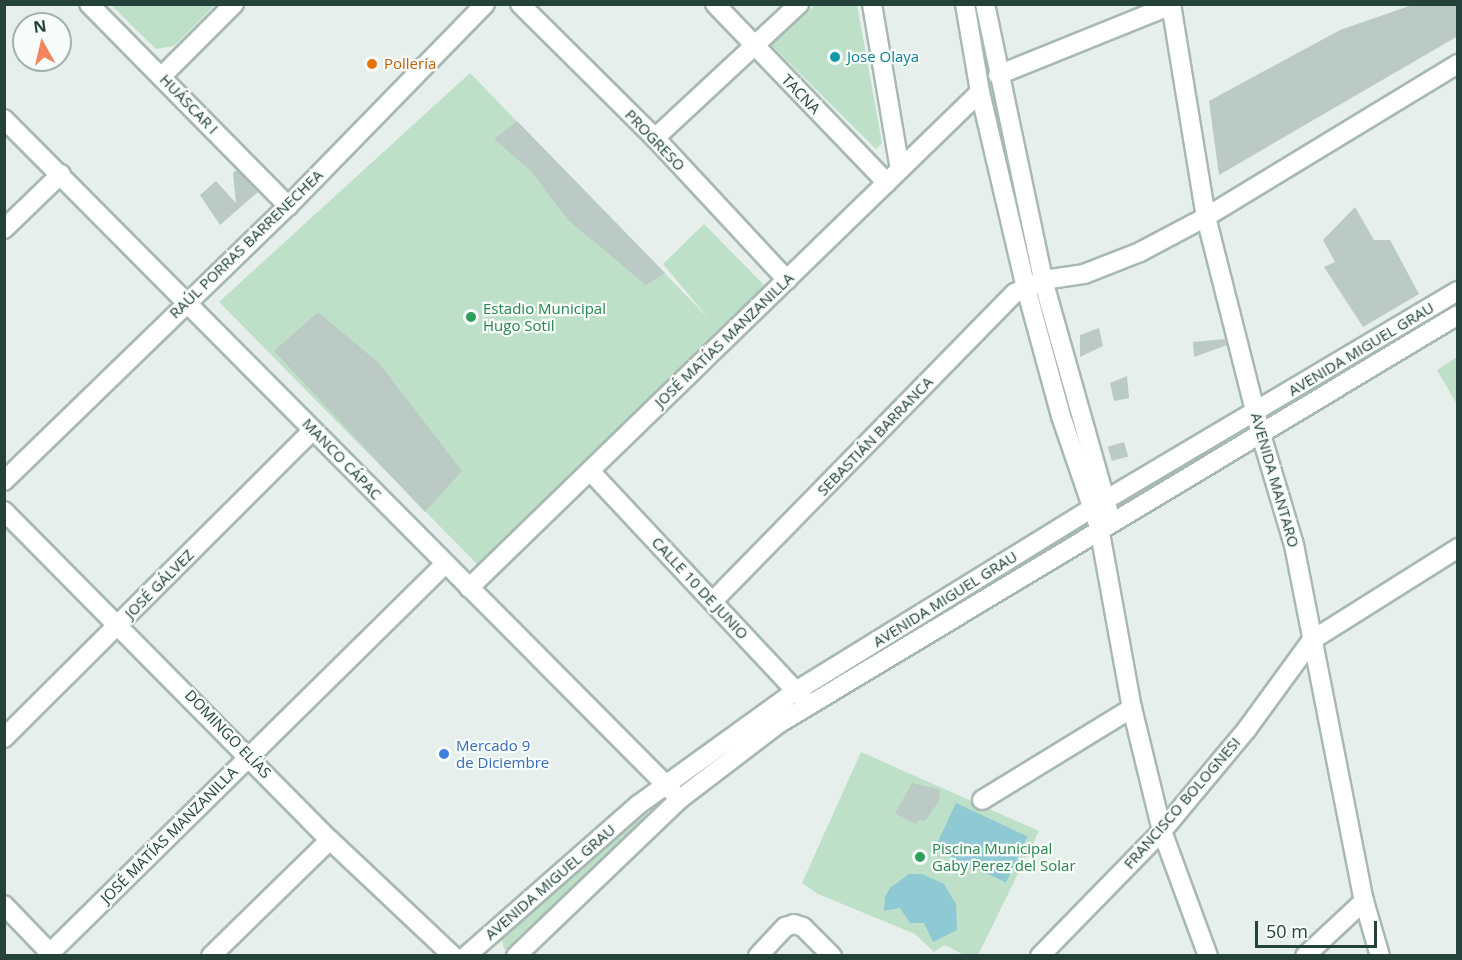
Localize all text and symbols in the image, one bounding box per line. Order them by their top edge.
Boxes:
north arrow [12,12,72,72]
text: N [32,14,48,38]
place label: Jose Olaya [847,48,919,66]
marker: Jose Olaya [828,50,842,64]
place label: Pollería [384,55,436,73]
marker: Pollería [365,57,379,71]
street label: HUÁSCAR I [156,70,222,138]
street label: TACNA [778,70,824,118]
street label: PROGRESO [621,106,689,174]
street label: RAÚL PORRAS BARRENECHEA [166,166,326,322]
street label: JOSÉ MATÍAS MANZANILLA [651,269,797,411]
street label: AVENIDA MIGUEL GRAU [1285,298,1437,400]
place label: Estadio Municipal Hugo Sotil [483,299,606,334]
marker: Estadio Municipal Hugo Sotil [464,310,478,324]
street label: SEBASTIÁN BARRANCA [813,373,937,499]
street label: AVENIDA MANTARO [1247,410,1303,550]
street label: MANCO CÁPAC [299,415,385,503]
street label: CALLE 10 DE JUNIO [648,533,752,643]
street label: JOSÉ GÁLVEZ [121,546,197,622]
street label: AVENIDA MIGUEL GRAU [870,547,1020,651]
street label: DOMINGO ELÍAS [181,686,275,782]
street label: FRANCISCO BOLOGNESI [1120,734,1244,872]
place label: Mercado 9 de Diciembre [456,736,549,771]
marker: Mercado 9 de Diciembre [437,747,451,761]
street label: JOSÉ MATÍAS MANZANILLA [97,763,241,907]
street label: AVENIDA MIGUEL GRAU [481,821,619,943]
place label: Piscina Municipal Gaby Perez del Solar [932,839,1076,874]
marker: Piscina Municipal Gaby Perez del Solar [913,850,927,864]
scale bar [1258,909,1380,947]
text: 50 m [1266,919,1308,943]

